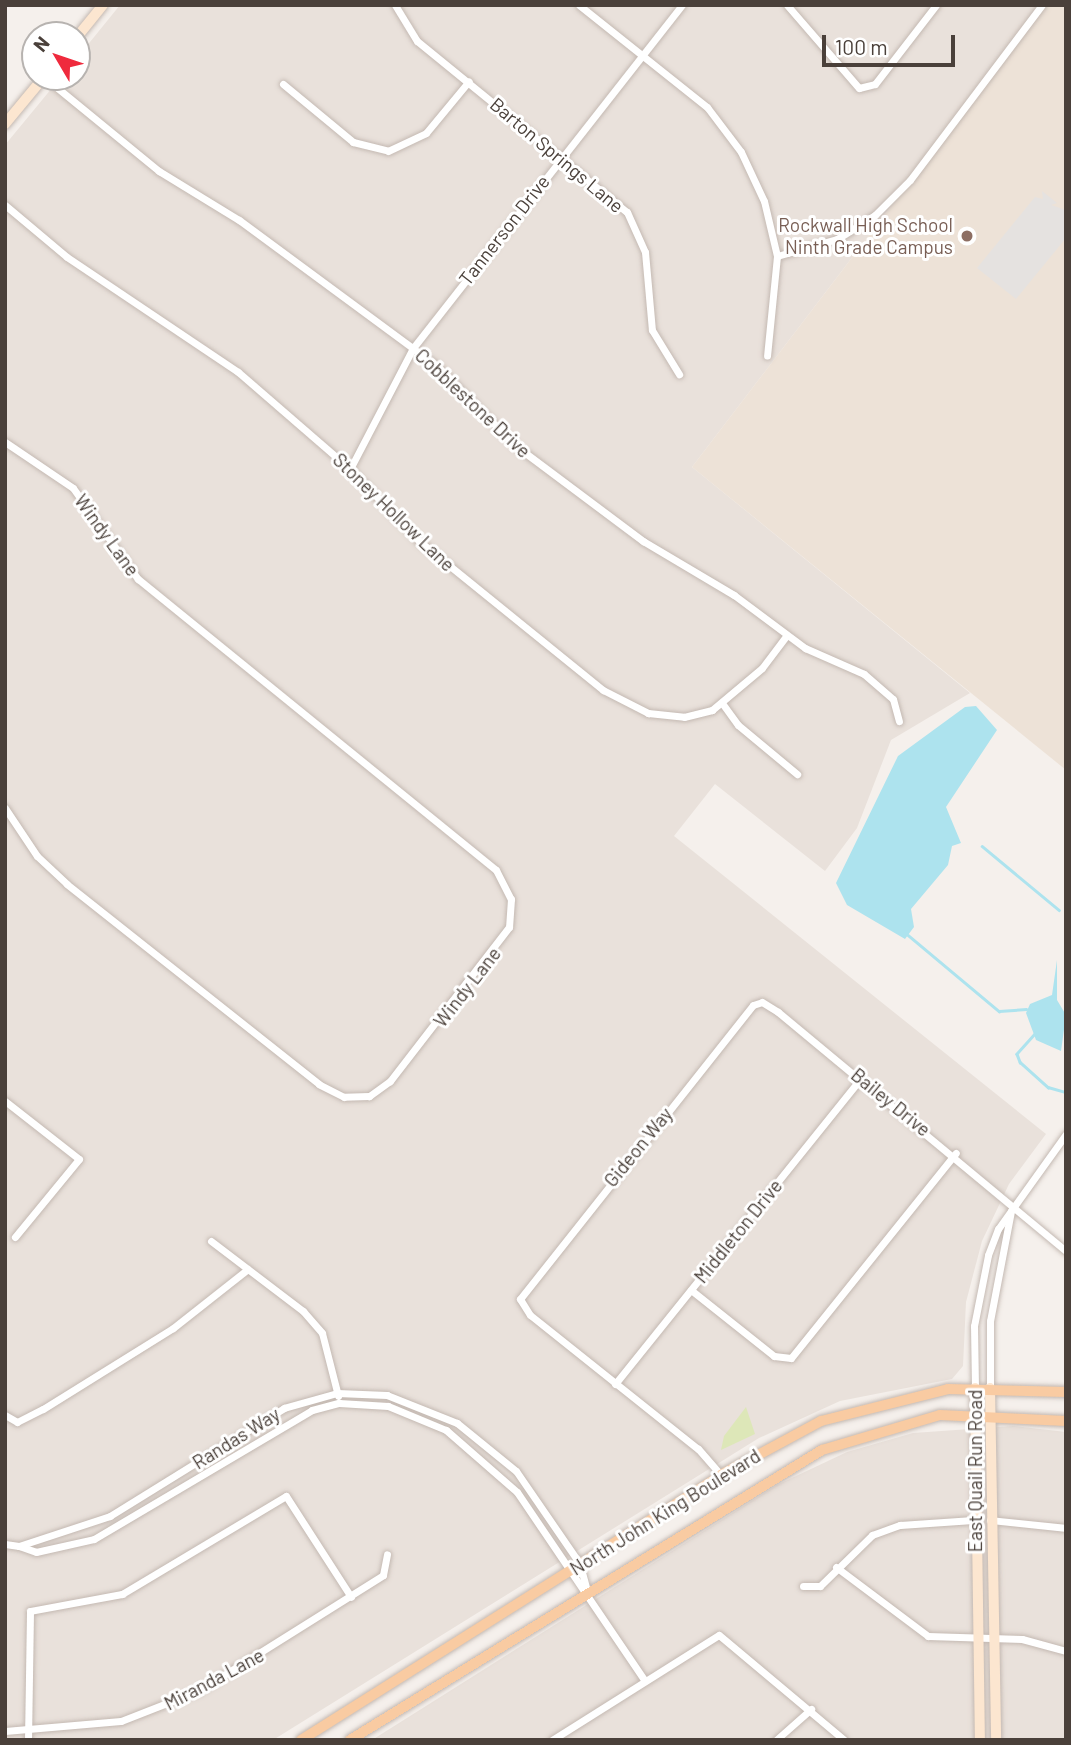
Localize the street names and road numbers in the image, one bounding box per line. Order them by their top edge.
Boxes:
street label: Barton Springs Lane [486,93,628,217]
street label: Tannerson Drive [454,170,554,290]
street label: Cobblestone Drive [411,344,535,462]
street label: Stoney Hollow Lane [328,448,460,576]
street label: Windy Lane [70,490,144,580]
street label: Windy Lane [429,942,505,1032]
street label: Bailey Drive [847,1063,935,1141]
street label: Gideon Way [599,1103,677,1191]
street label: Middleton Drive [689,1175,787,1287]
street label: East Quail Run Road [964,1390,986,1552]
street label: Randas Way [188,1402,284,1474]
street label: North John King Boulevard [566,1444,764,1580]
street label: Miranda Lane [160,1643,268,1715]

